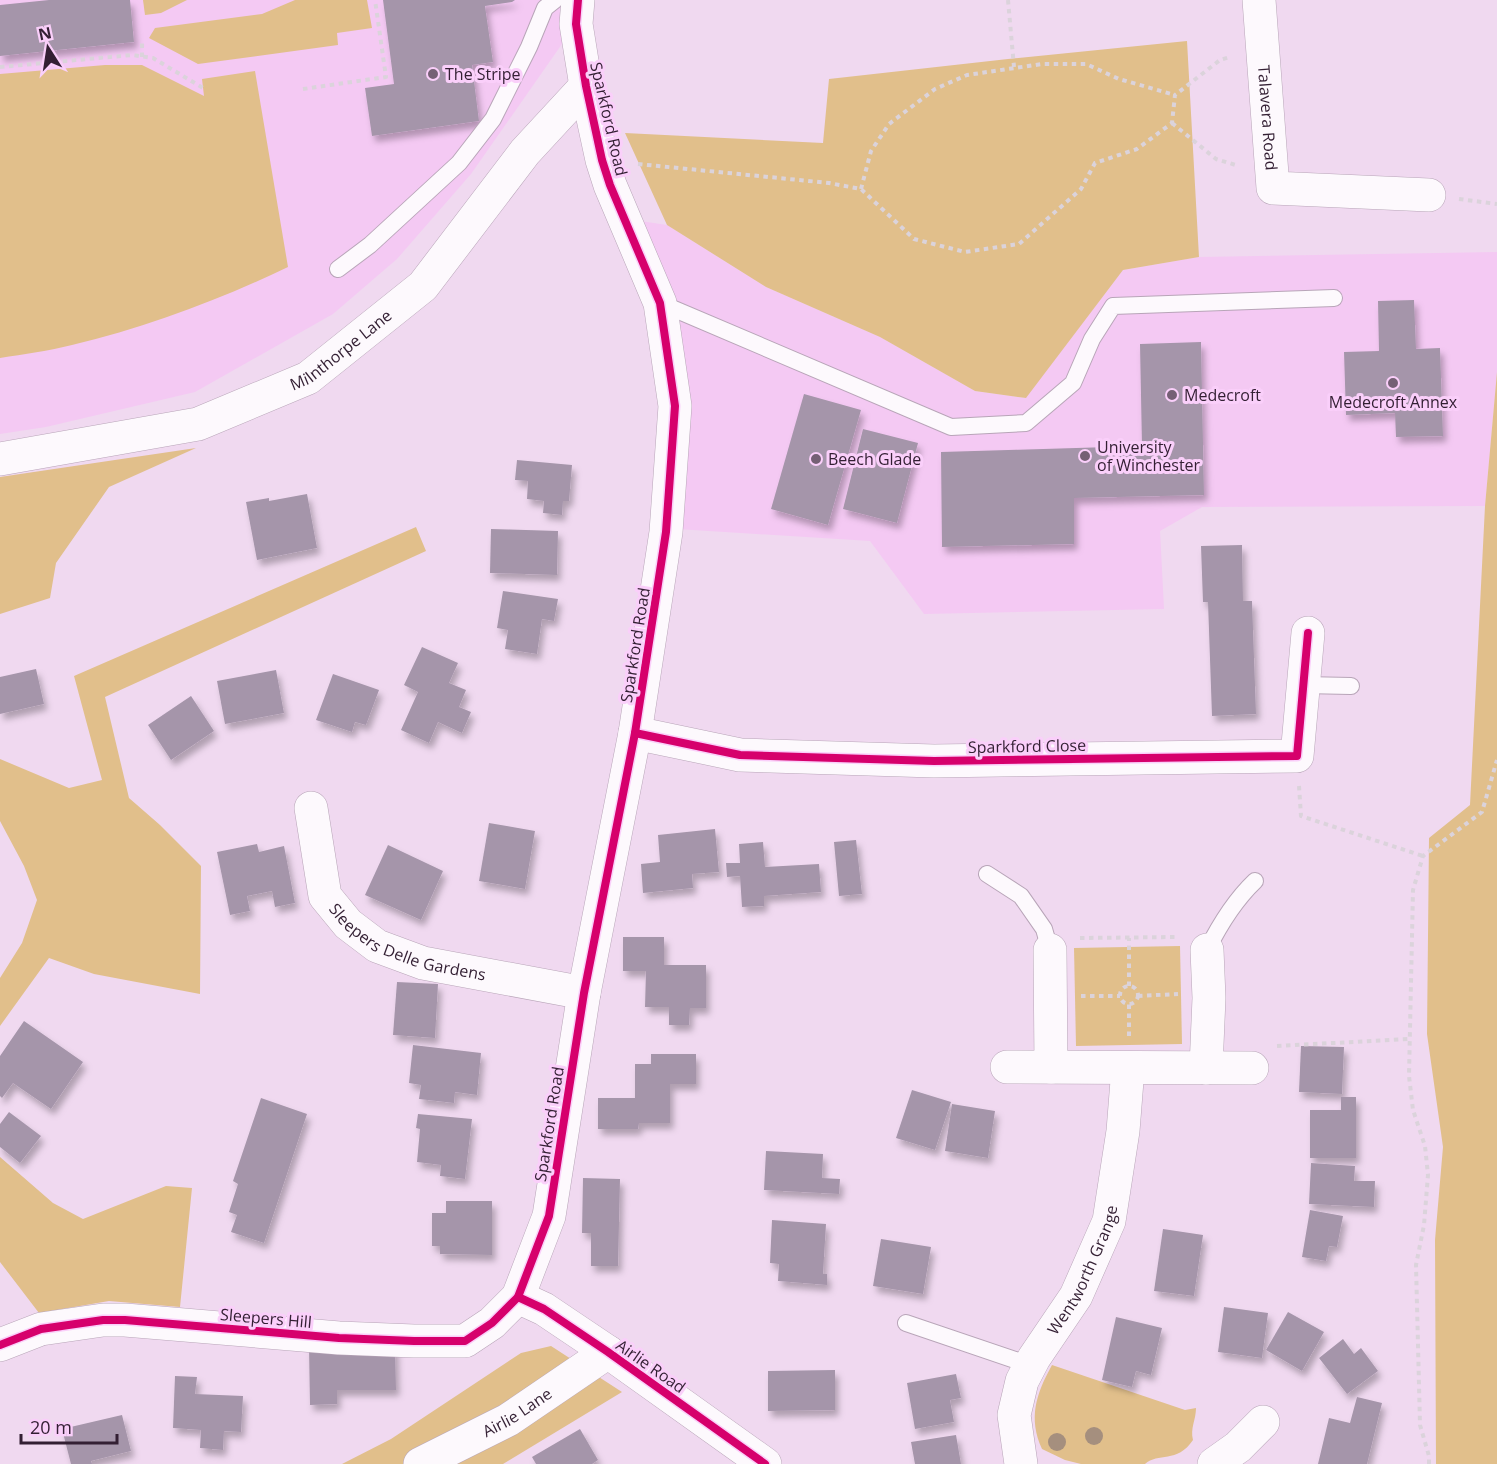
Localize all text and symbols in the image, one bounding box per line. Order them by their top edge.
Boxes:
north arrow [18,18,78,78]
text: N [36,21,54,45]
street label: Sparkford Road [585,60,633,178]
place label: The Stripe [445,63,521,85]
street label: Talavera Road [1253,64,1283,171]
marker: The Stripe [426,67,440,81]
street label: Milnthorpe Lane [286,304,396,395]
marker: Medecroft Annex [1386,376,1400,390]
place label: Medecroft [1184,384,1261,406]
marker: Medecroft [1165,388,1179,402]
place label: Medecroft Annex [1329,391,1458,413]
place label: University of Winchester [1097,436,1201,476]
place label: Beech Glade [828,448,921,470]
marker: University of Winchester [1078,449,1092,463]
marker: Beech Glade [809,452,823,466]
street label: Sparkford Road [615,586,655,704]
street label: Sparkford Close [968,734,1086,758]
street label: Sleepers Delle Gardens [324,899,488,985]
street label: Sparkford Road [529,1065,569,1183]
street label: Wentworth Grange [1042,1204,1122,1339]
street label: Sleepers Hill [219,1303,313,1333]
street label: Airlie Road [612,1334,690,1398]
street label: Airlie Lane [479,1382,556,1442]
scale bar [21,1407,117,1445]
text: 20 m [30,1415,72,1439]

